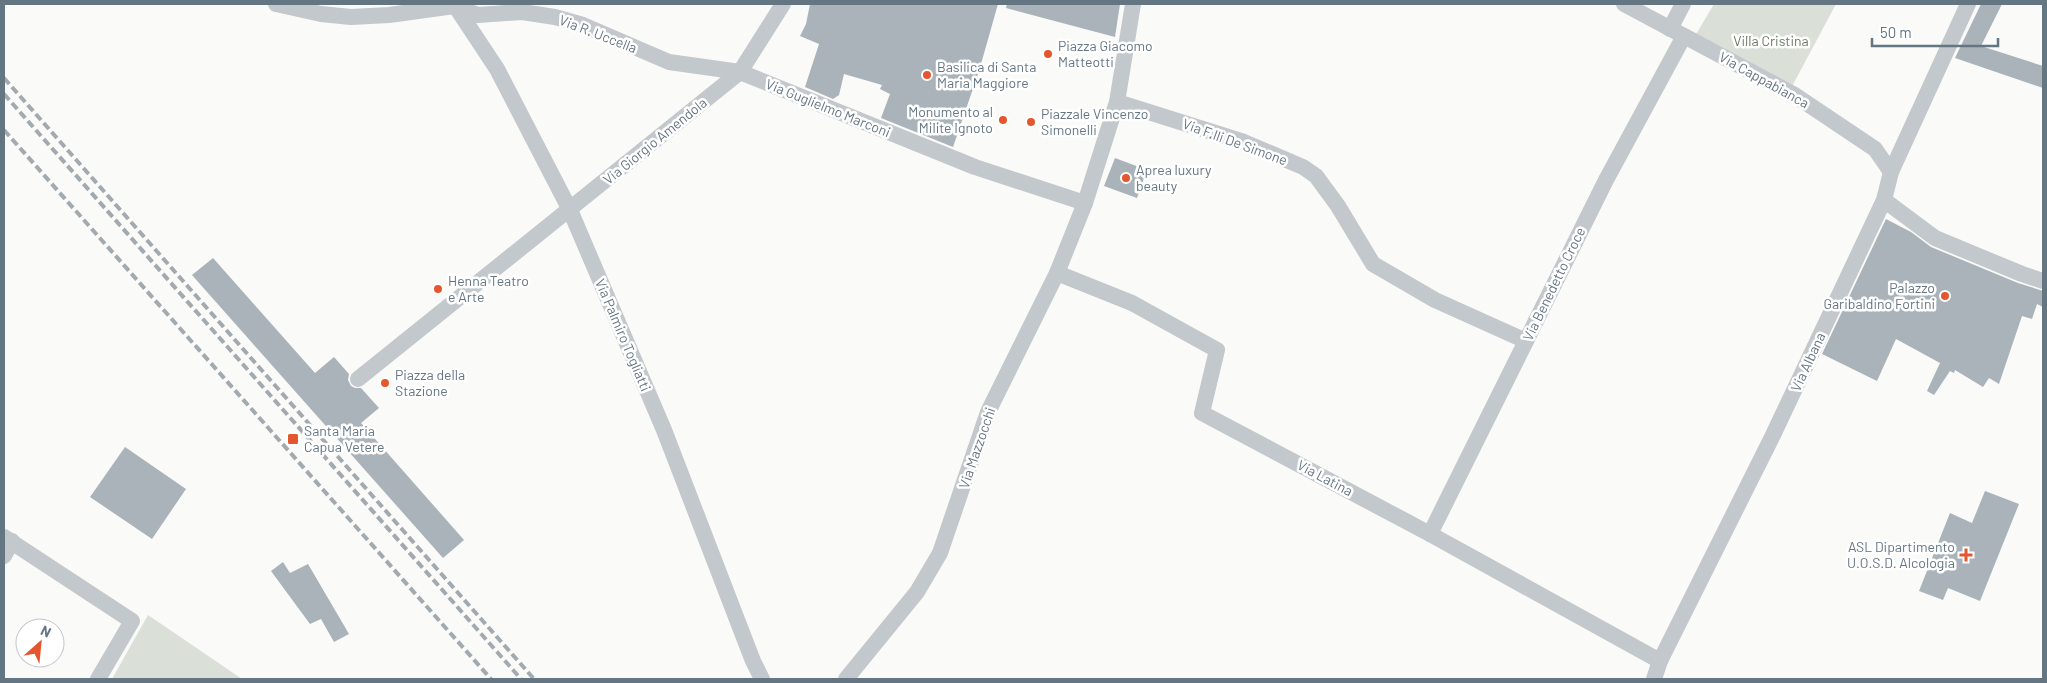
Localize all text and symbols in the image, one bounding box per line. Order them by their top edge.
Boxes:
street label: Via R. Uccella [557,11,639,56]
scale bar [1872,15,1998,47]
text: 50 m [1880,23,1912,41]
park label: Villa Cristina [1733,32,1809,49]
place label: Piazza Giacomo Matteotti [1058,37,1153,70]
marker: Piazza Giacomo Matteotti [1042,48,1054,60]
street label: Via Cappabianca [1716,48,1812,111]
place label: Basilica di Santa Maria Maggiore [937,58,1036,91]
marker: Basilica di Santa Maria Maggiore [921,69,933,81]
street label: Via Guglielmo Marconi [763,75,893,140]
street label: Via Giorgio Amendola [599,94,710,188]
place label: Monumento al Milite Ignoto [908,103,993,136]
place label: Piazzale Vincenzo Simonelli [1041,105,1148,138]
marker: Monumento al Milite Ignoto [997,114,1009,126]
street label: Via F.lli De Simone [1181,115,1290,168]
marker: Piazzale Vincenzo Simonelli [1025,116,1037,128]
place label: Aprea luxury beauty [1136,161,1212,194]
marker: Aprea luxury beauty [1120,172,1132,184]
street label: Via Benedetto Croce [1519,224,1588,343]
place label: Henna Teatro e Arte [448,272,529,305]
street label: Via Palmiro Togliatti [592,276,655,394]
place label: Palazzo Garibaldino Fortini [1823,279,1935,312]
marker: Henna Teatro e Arte [432,283,444,295]
marker: Palazzo Garibaldino Fortini [1939,290,1951,302]
street label: Via Albana [1787,330,1829,394]
place label: Piazza della Stazione [395,366,465,399]
marker: Piazza della Stazione [379,377,391,389]
street label: Via Mazzocchi [955,405,998,491]
place label: Santa Maria Capua Vetere [304,422,385,455]
marker: Santa Maria Capua Vetere [286,432,300,446]
street label: Via Latina [1295,456,1356,499]
place label: ASL Dipartimento U.O.S.D. Alcologia [1847,538,1955,571]
marker: ASL Dipartimento U.O.S.D. Alcologia [1959,548,1973,562]
north arrow [15,618,65,668]
text: N [38,621,54,641]

